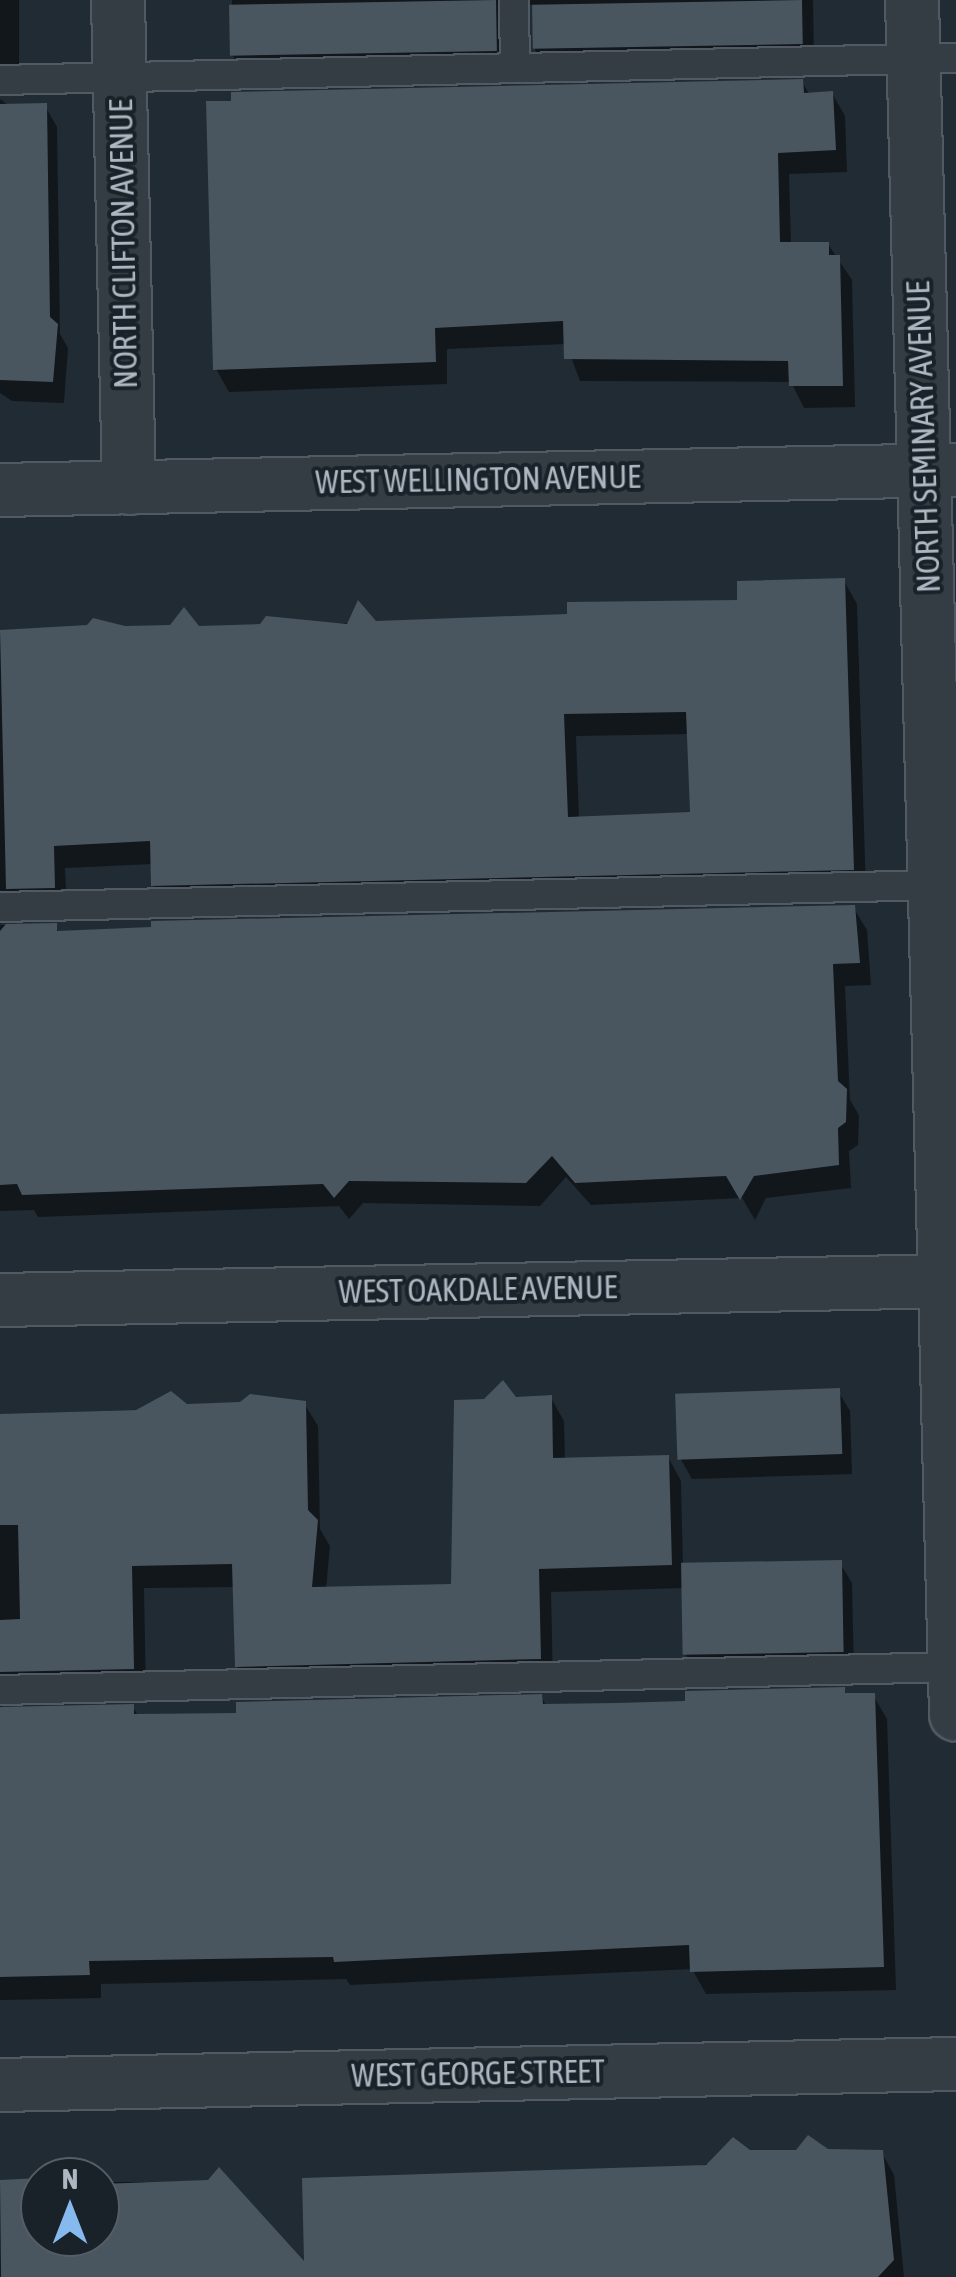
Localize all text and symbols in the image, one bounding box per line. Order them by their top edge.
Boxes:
street label: NORTH CLIFTON AVENUE [102,99,146,389]
street label: NORTH SEMINARY AVENUE [899,280,949,594]
street label: WEST WELLINGTON AVENUE [315,458,641,502]
street label: WEST OAKDALE AVENUE [338,1268,618,1312]
street label: WEST GEORGE STREET [351,2053,605,2095]
north arrow [20,2157,120,2257]
text: N [62,2163,78,2195]

